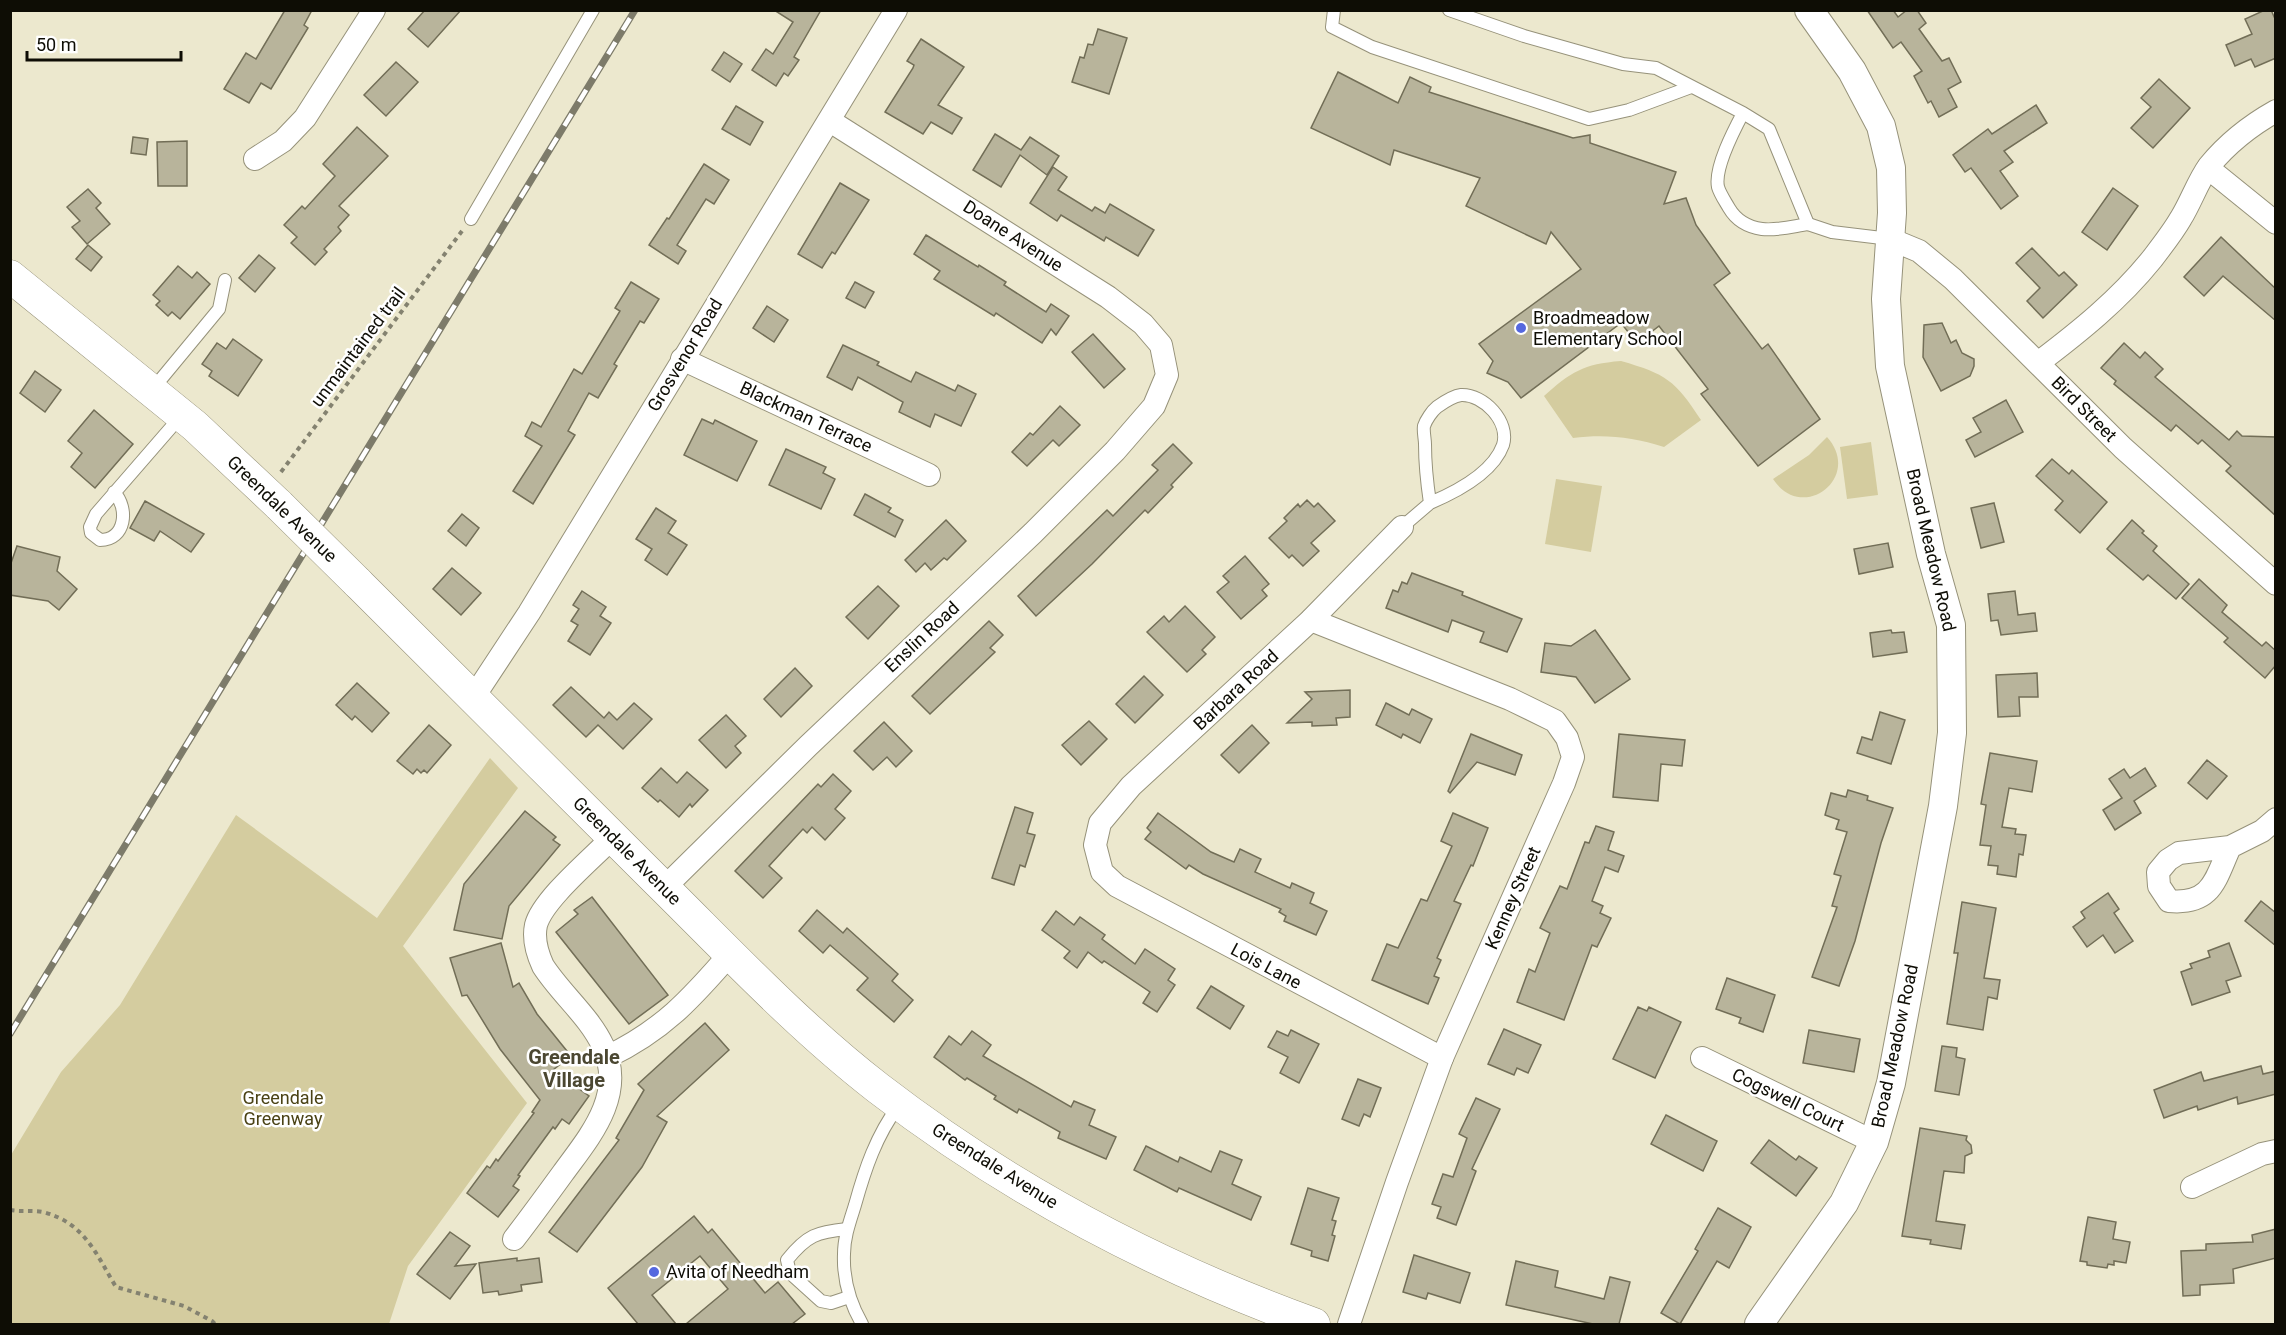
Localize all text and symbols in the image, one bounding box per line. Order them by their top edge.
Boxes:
scale bar [27,24,182,62]
text: 50 m [36,34,76,55]
street label: Doane Avenue [959,196,1067,276]
street label: unmaintained trail [306,283,409,411]
street label: Grosvenor Road [643,294,727,415]
place label: Broadmeadow Elementary School [1533,307,1682,349]
marker: Broadmeadow Elementary School [1514,321,1528,335]
street label: Bird Street [2047,372,2121,446]
street label: Blackman Terrace [737,377,876,456]
street label: Greendale Avenue [223,451,342,566]
street label: Broad Meadow Road [1903,466,1960,633]
street label: Enslin Road [880,597,963,676]
street label: Barbara Road [1189,645,1282,734]
street label: Greendale Avenue [569,792,686,909]
street label: Kenney Street [1481,843,1545,952]
street label: Lois Lane [1227,938,1305,993]
street label: Broad Meadow Road [1867,962,1922,1130]
district label: Greendale Village [528,1045,620,1092]
street label: Cogswell Court [1729,1063,1848,1136]
park label: Greendale Greenway [242,1087,324,1129]
street label: Greendale Avenue [928,1118,1062,1213]
place label: Avita of Needham [666,1261,809,1282]
marker: Avita of Needham [647,1265,661,1279]

